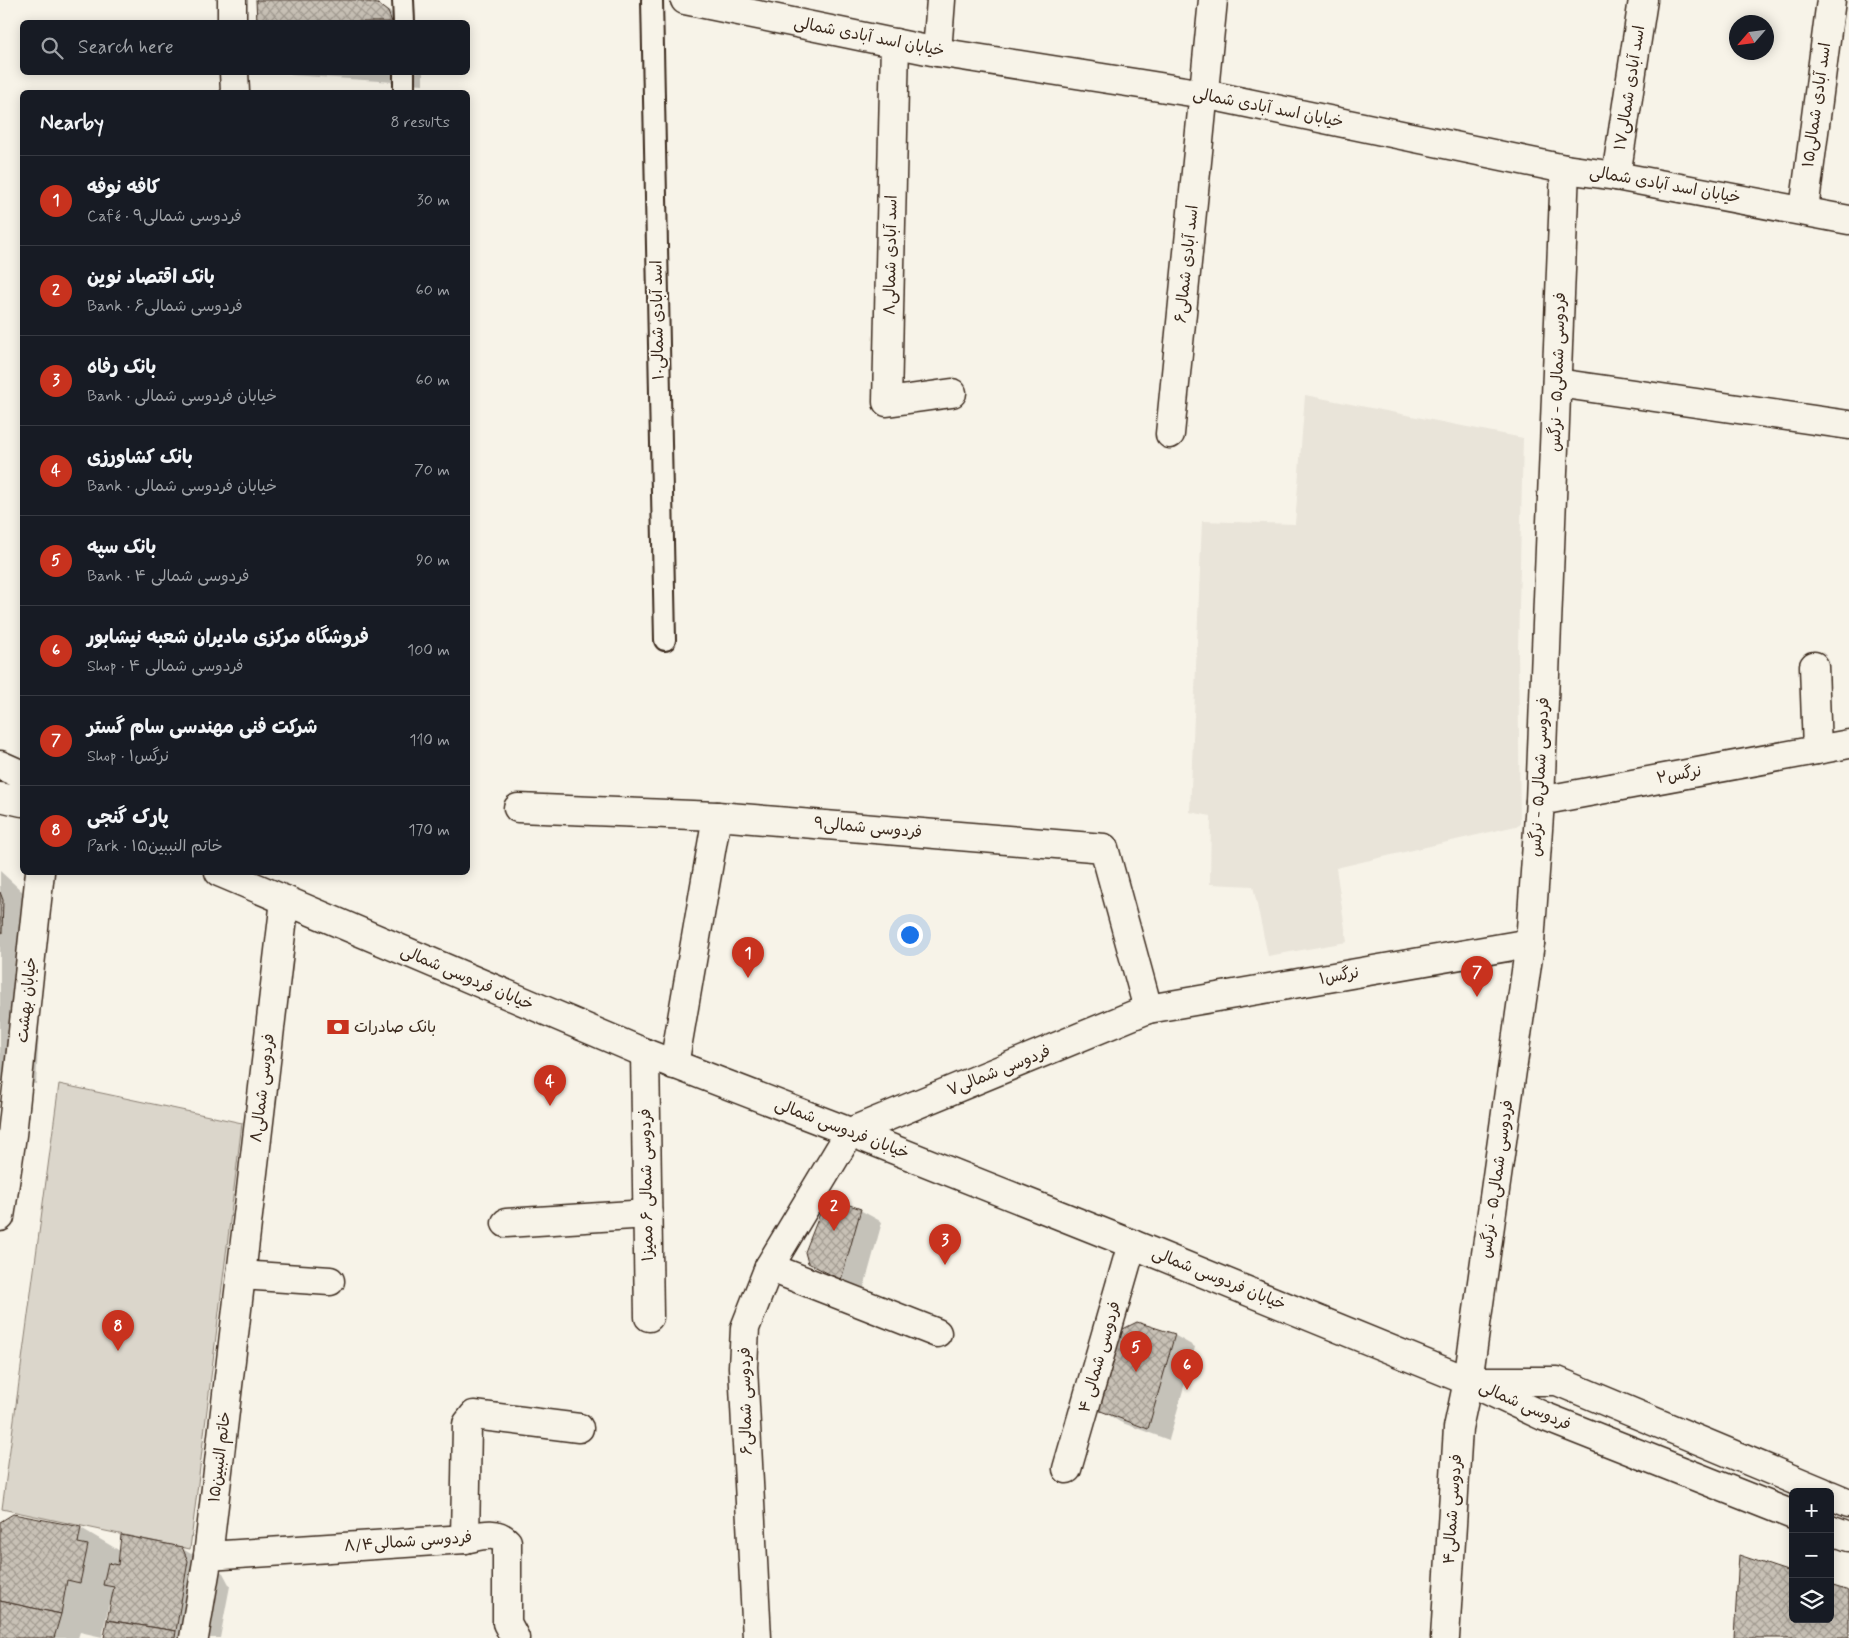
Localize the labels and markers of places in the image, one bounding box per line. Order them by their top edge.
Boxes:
pin: 1 [732,937,764,978]
pin: 7 [1461,956,1493,997]
bank icon: بانک صادرات [325,1014,351,1040]
place label: بانک صادرات [354,1017,436,1038]
pin: 4 [534,1065,566,1106]
pin: 2 [818,1190,850,1231]
pin: 3 [929,1224,961,1265]
pin: 8 [102,1310,134,1351]
pin: 5 [1120,1331,1152,1372]
pin: 6 [1171,1349,1203,1390]

